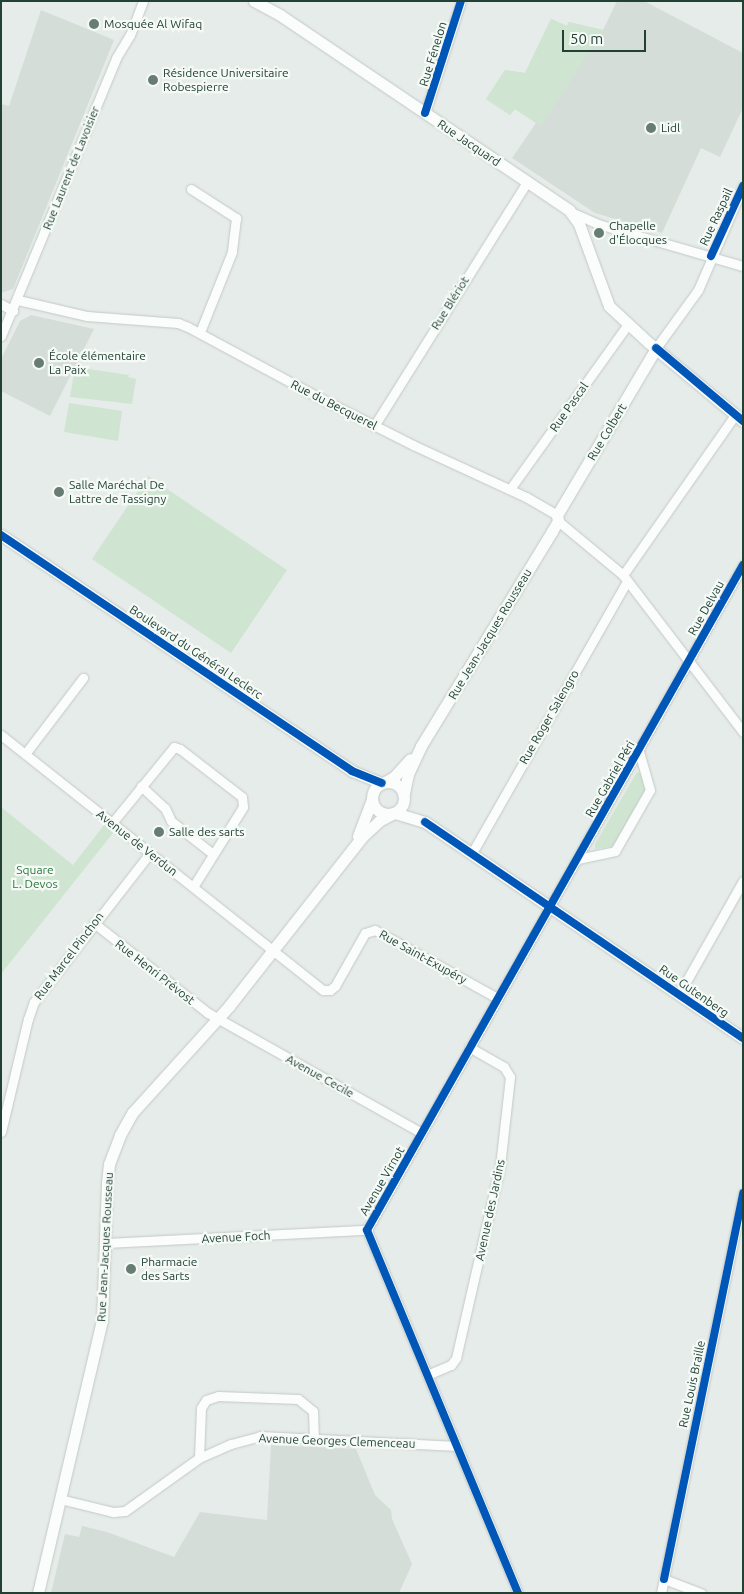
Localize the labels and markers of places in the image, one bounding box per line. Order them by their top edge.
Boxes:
place label: Mosquée Al Wifaq [104,17,202,31]
marker: Mosquée Al Wifaq [88,18,100,30]
place label: Résidence Universitaire Robespierre [163,66,289,94]
marker: Résidence Universitaire Robespierre [147,74,159,86]
place label: Lidl [661,121,680,135]
marker: Lidl [645,122,657,134]
place label: Chapelle d'Élocques [609,219,667,247]
marker: Chapelle d'Élocques [593,227,605,239]
place label: École élémentaire La Paix [49,349,146,377]
marker: École élémentaire La Paix [33,357,45,369]
place label: Salle Maréchal De Lattre de Tassigny [69,478,166,506]
marker: Salle Maréchal De Lattre de Tassigny [53,486,65,498]
place label: Salle des sarts [169,825,245,839]
marker: Salle des sarts [153,826,165,838]
place label: Pharmacie des Sarts [141,1255,197,1283]
marker: Pharmacie des Sarts [125,1263,137,1275]

